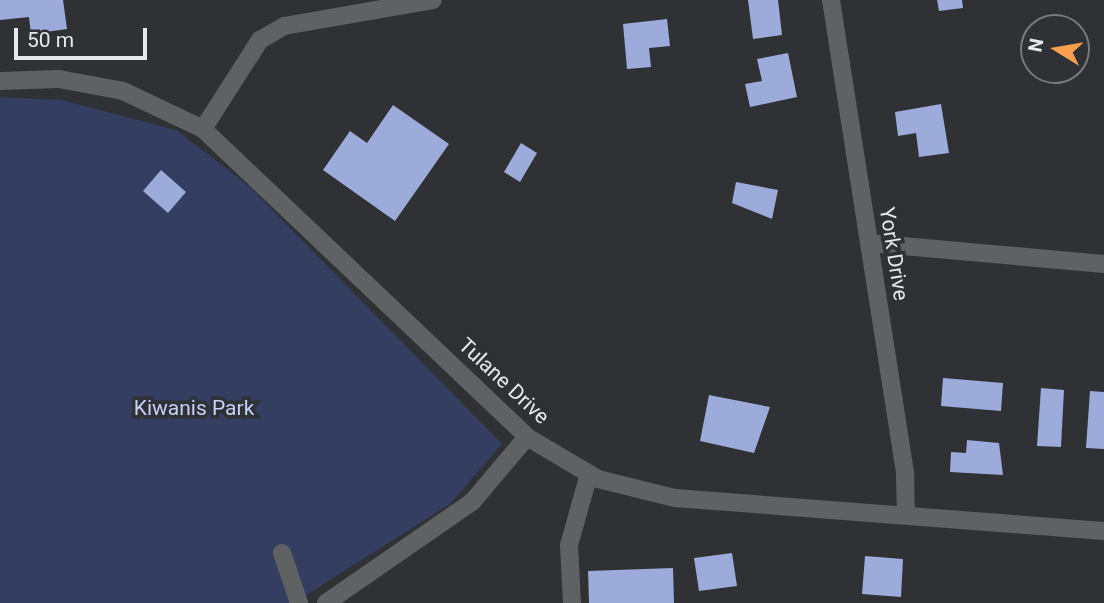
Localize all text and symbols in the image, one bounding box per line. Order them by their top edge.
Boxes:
scale bar [18,14,150,58]
north arrow [1020,14,1090,84]
text: 50 m [27,28,74,52]
text: N [1023,37,1048,54]
street label: York Drive [874,206,914,302]
street label: Tulane Drive [453,333,555,429]
park label: Kiwanis Park [134,395,254,421]

